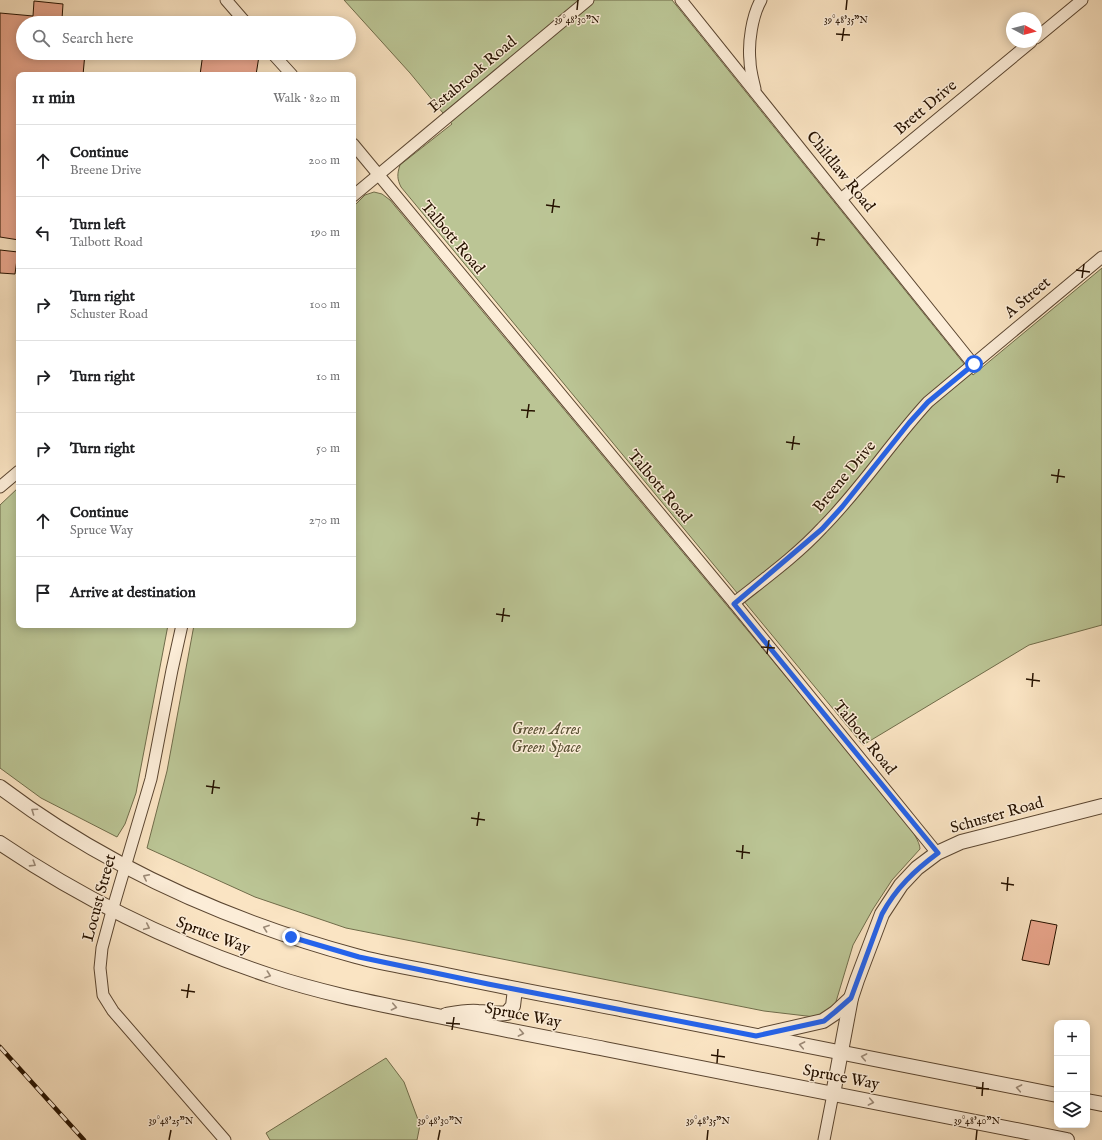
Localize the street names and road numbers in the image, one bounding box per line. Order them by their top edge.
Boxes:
street label: Estabrook Road [425,32,521,118]
street label: Brett Drive [891,76,961,140]
street label: Childlaw Road [801,127,879,217]
street label: Talbott Road [416,197,489,279]
street label: A Street [1000,273,1056,324]
street label: Breene Drive [809,437,881,517]
street label: Talbott Road [623,446,696,528]
street label: Talbott Road [828,697,900,779]
street label: Schuster Road [948,793,1046,839]
street label: Locust Street [79,852,121,944]
street label: Spruce Way [173,913,253,959]
street label: Spruce Way [483,999,563,1033]
street label: Spruce Way [801,1061,881,1095]

